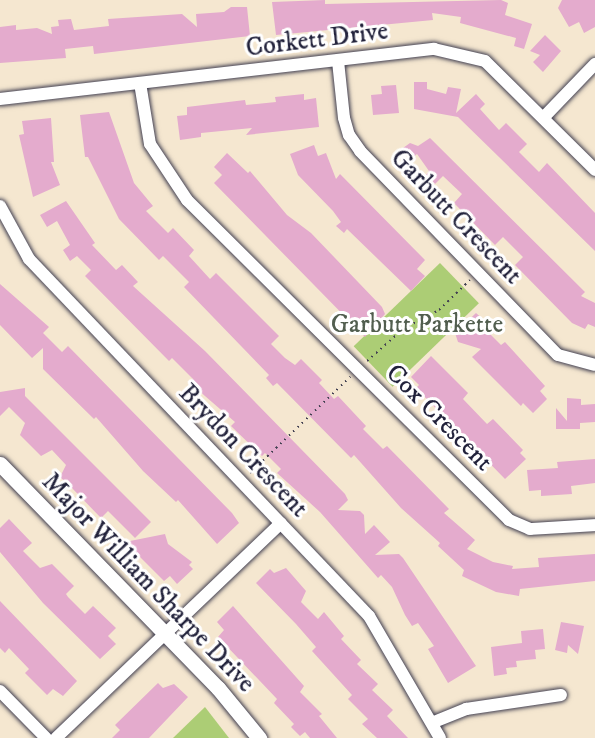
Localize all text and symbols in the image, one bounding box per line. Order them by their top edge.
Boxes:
street label: Corkett Drive [244,16,390,64]
street label: Garbutt Crescent [384,143,528,291]
park label: Garbutt Parkette [331,309,503,341]
street label: Cox Crescent [379,358,499,478]
street label: Brydon Crescent [172,378,314,524]
street label: Major William Sharpe Drive [35,467,261,699]

